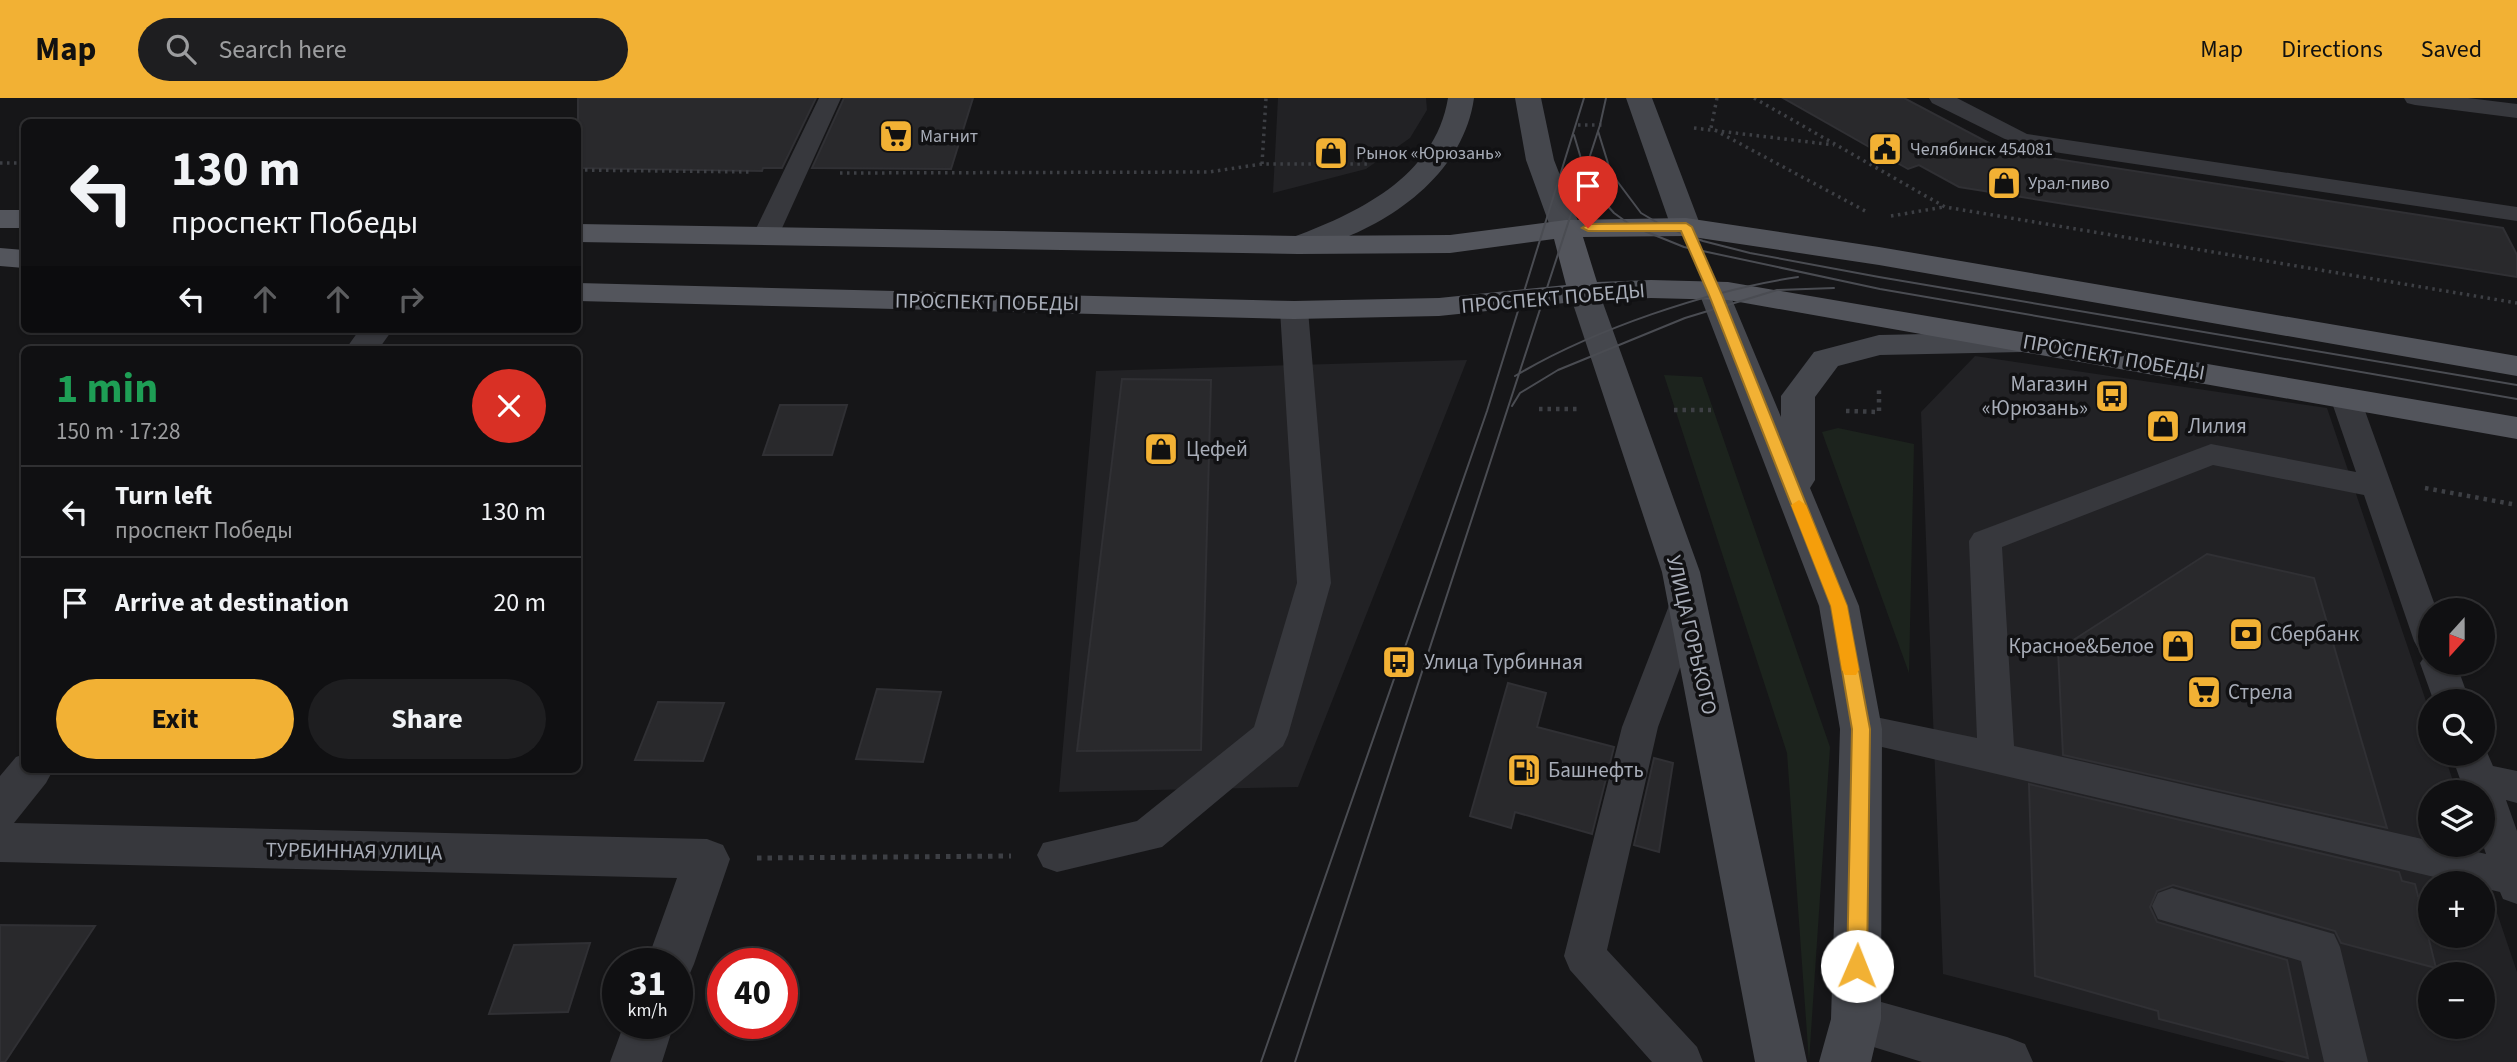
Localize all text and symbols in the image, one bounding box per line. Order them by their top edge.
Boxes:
search box [138,18,628,81]
text: Map [35,26,96,73]
icon: search [162,30,200,68]
text: Search here [218,31,347,68]
text: Map [2200,32,2243,67]
text: Directions [2281,32,2383,67]
text: Saved [2421,32,2482,67]
supermarket icon: Магнит [877,117,915,155]
place label: Магнит [920,124,978,149]
public building icon: Челябинск 454081 [1866,130,1904,168]
shop icon: Рынок «Юрюзань» [1312,134,1350,172]
text: 130 m [171,135,300,205]
place label: Челябинск 454081 [1910,137,2053,162]
place label: Рынок «Юрюзань» [1356,141,1502,166]
icon: left [56,147,147,238]
pin [1558,156,1618,228]
shop icon: Урал-пиво [1985,164,2023,202]
icon: arrive [1569,167,1607,205]
place label: Урал-пиво [2028,171,2110,196]
text: проспект Победы [171,200,418,246]
street label: ПРОСПЕКТ ПОБЕДЫ [1460,275,1646,321]
icon: left [173,280,211,318]
icon: ahead [246,280,284,318]
icon: ahead [319,280,357,318]
icon: right [392,280,430,318]
street label: ПРОСПЕКТ ПОБЕДЫ [895,285,1079,319]
street label: ПРОСПЕКТ ПОБЕДЫ [2021,326,2207,388]
text: 1 min [56,359,158,419]
button: close [472,369,546,443]
place label: Магазин «Юрюзань» [1982,369,2088,423]
bus stop icon: Магазин «Юрюзань» [2093,377,2131,415]
shop icon: Лилия [2144,407,2182,445]
place label: Лилия [2188,411,2247,441]
text: 150 m · 17:28 [56,415,180,448]
shop icon: Цефей [1142,430,1180,468]
place label: Цефей [1186,434,1248,464]
text: Turn left [115,477,212,514]
icon: left [56,493,94,531]
text: 130 m [480,493,546,530]
text: проспект Победы [115,514,293,547]
street label: УЛИЦА ГОРЬКОГО [1659,552,1725,718]
icon: arrive [56,584,94,622]
text: Arrive at destination [115,584,349,621]
text: 20 m [493,584,546,621]
north arrow [2418,598,2496,676]
map controls [2418,598,2495,1039]
bank icon: Сбербанк [2227,615,2265,653]
place label: Сбербанк [2270,619,2360,649]
shop icon: Красное&Белое [2159,627,2197,665]
place label: Красное&Белое [2008,631,2154,661]
bus stop icon: Улица Турбинная [1380,643,1418,681]
place label: Улица Турбинная [1424,647,1583,677]
supermarket icon: Стрела [2185,673,2223,711]
place label: Стрела [2228,677,2293,707]
button: Exit [56,679,294,759]
button: Share [308,679,546,759]
button: search [2418,689,2495,766]
fuel station icon: Башнефть [1505,751,1543,789]
place label: Башнефть [1548,755,1644,785]
button: layers [2418,780,2495,857]
street label: ТУРБИННАЯ УЛИЦА [265,834,443,868]
button: + [2418,871,2495,948]
position arrow [1820,929,1894,1003]
speed limit sign: 40 [707,948,798,1039]
text: 31 [629,959,666,1009]
button: − [2418,962,2495,1039]
text: km/h [628,998,667,1023]

